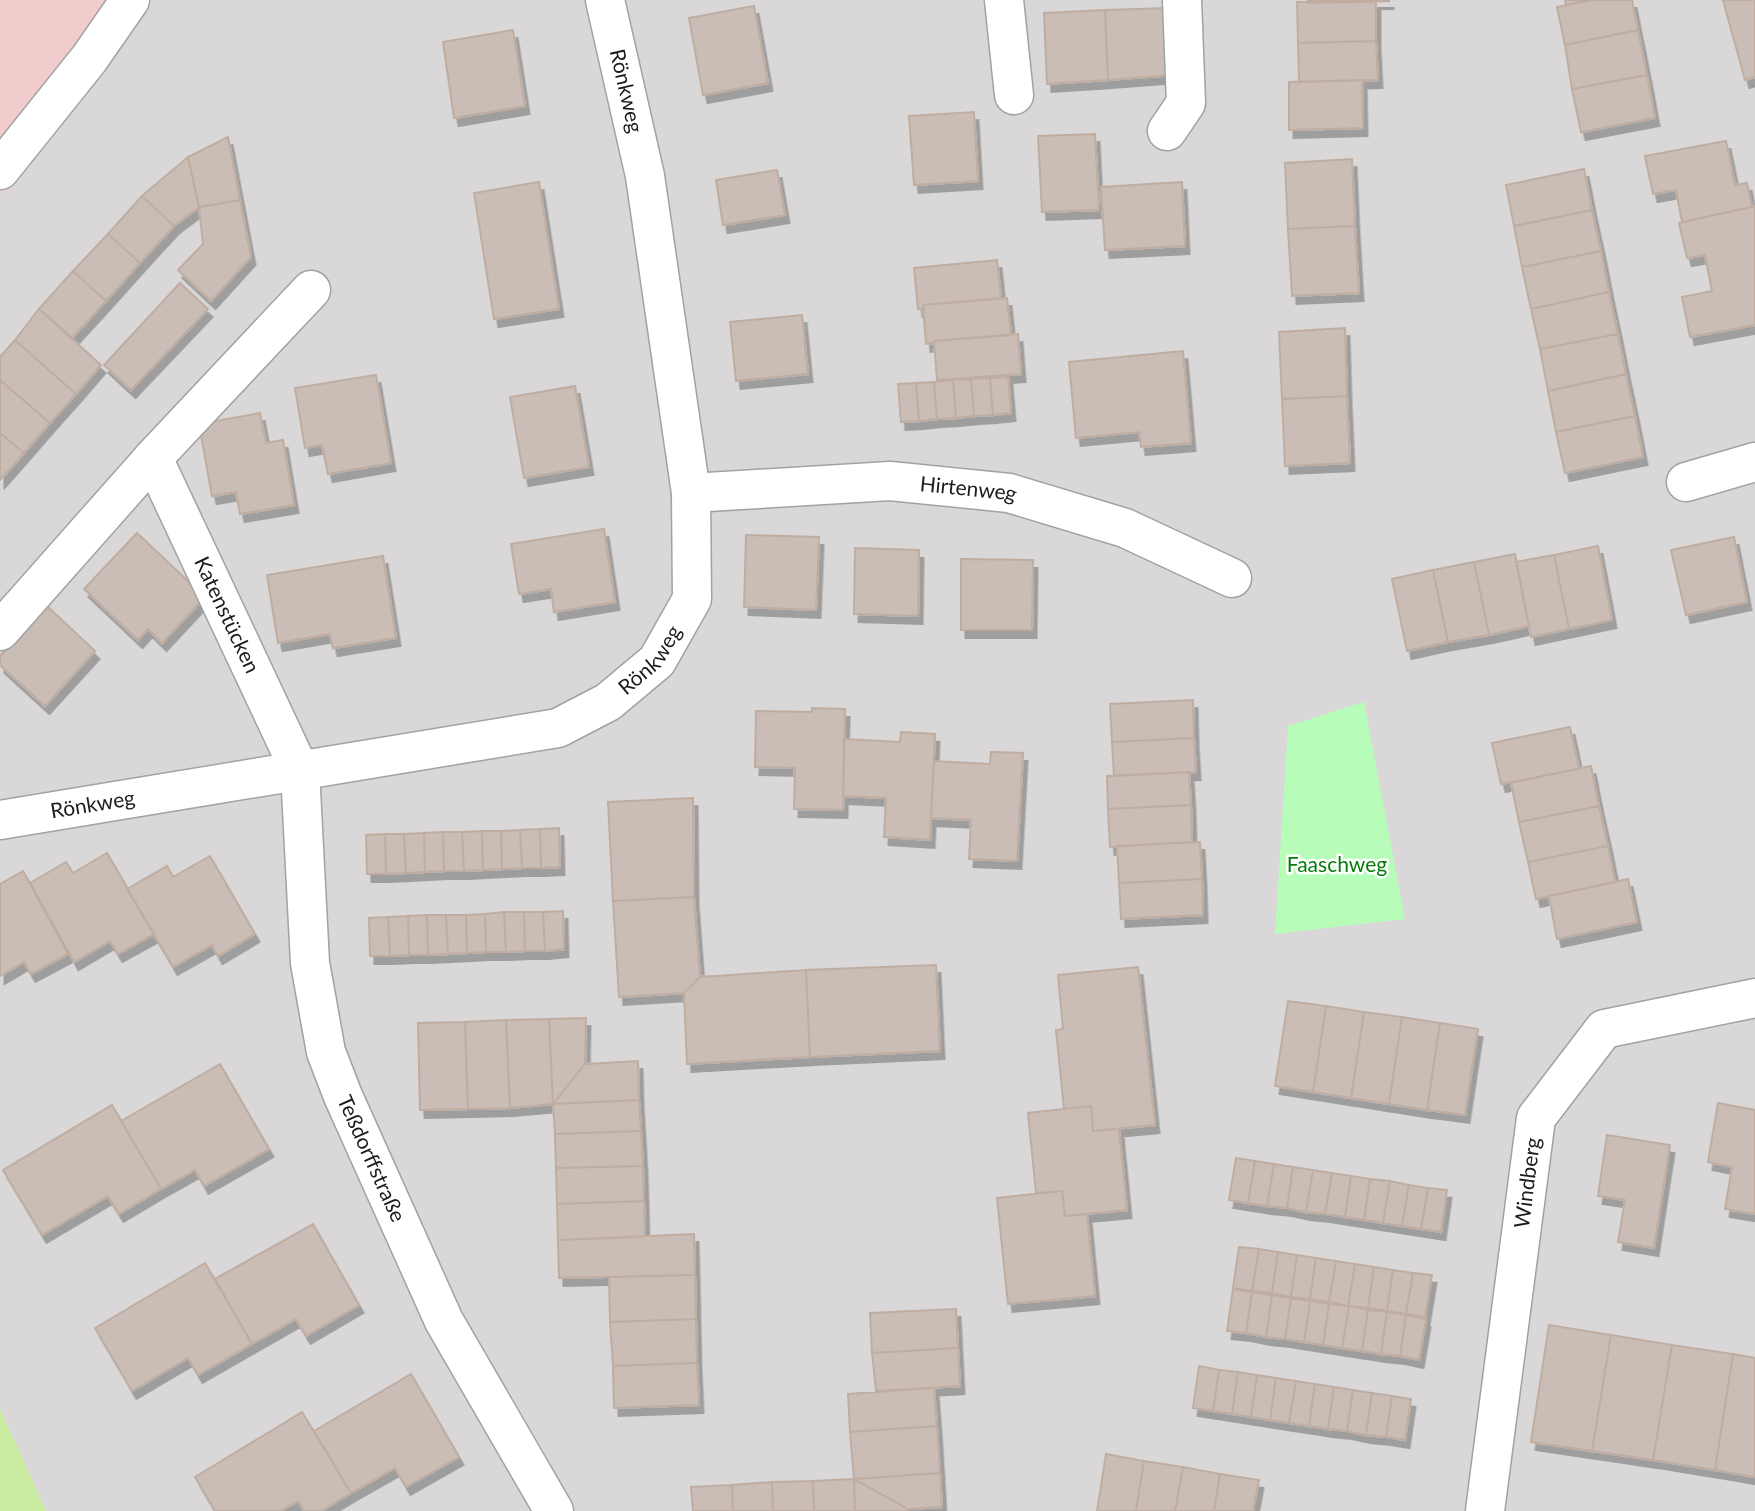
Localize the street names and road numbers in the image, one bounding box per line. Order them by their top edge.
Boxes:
street label: Rönkweg [606,46,649,135]
street label: Hirtenweg [919,470,1020,506]
street label: Katenstücken [190,552,266,677]
street label: Rönkweg [612,620,686,699]
street label: Rönkweg [48,784,137,822]
street label: Teßdorffstraße [333,1091,412,1225]
street label: Windberg [1508,1136,1544,1229]

